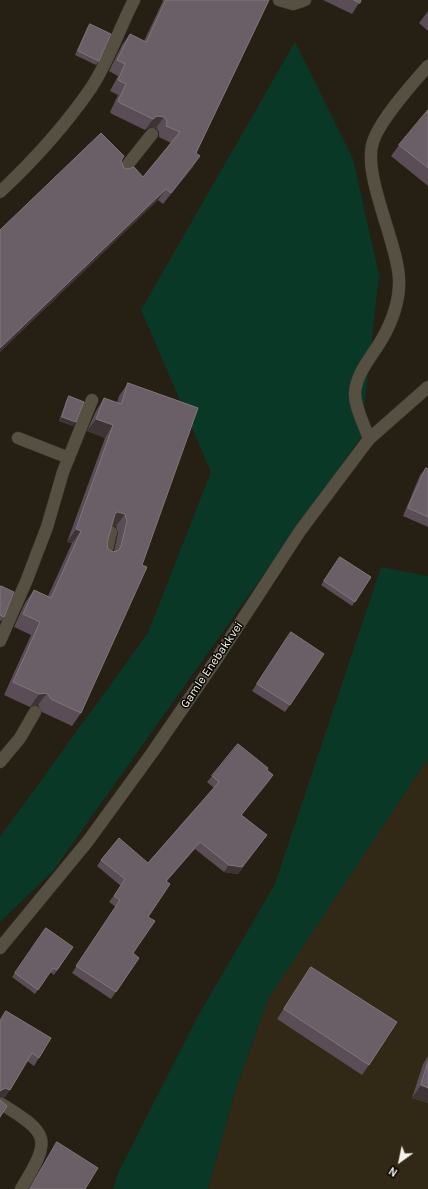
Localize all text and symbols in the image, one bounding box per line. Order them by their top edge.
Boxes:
street label: Gamle Enebakkvei [178,619,246,711]
north arrow [380,1141,420,1181]
text: N [386,1164,400,1179]

